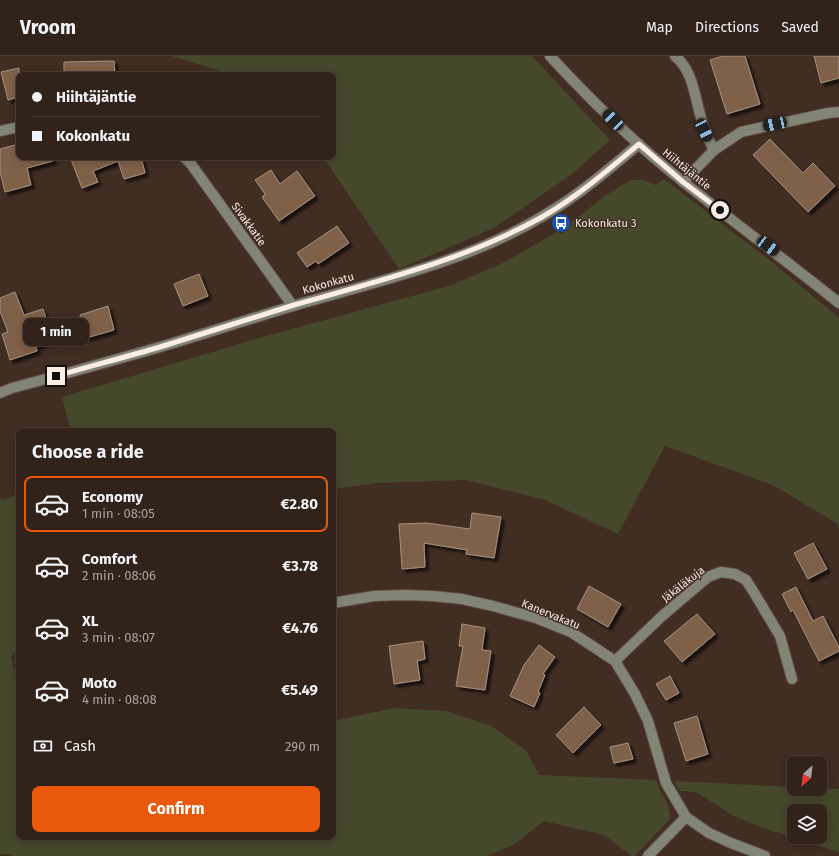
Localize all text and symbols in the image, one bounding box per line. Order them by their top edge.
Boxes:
text: Vroom [20,16,76,39]
text: Map [646,19,673,36]
text: Directions [695,19,759,36]
text: Saved [781,19,819,36]
text: Hiihtäjäntie [56,88,136,106]
car [600,107,626,133]
car [762,116,788,132]
car [693,117,715,143]
text: Kokonkatu [56,127,130,145]
street label: Hiihtäjäntie [660,146,714,193]
street label: Sivakkatie [229,200,269,249]
route start [711,201,729,219]
bus stop icon: Kokonkatu 3 [550,212,572,234]
place label: Kokonkatu 3 [575,217,636,230]
car [755,234,781,258]
street label: Kokonkatu [301,270,355,297]
callout: 1 min [23,318,89,346]
text: 1 min [40,324,72,339]
route end [47,367,65,385]
text: Choose a ride [32,441,144,463]
icon: car [34,486,70,522]
text: Economy [82,488,143,506]
text: €2.80 [280,495,318,513]
text: 1 min · 08:05 [82,506,155,521]
icon: car [34,548,70,584]
text: Comfort [82,550,138,568]
text: €3.78 [282,557,318,575]
street label: Jäkäläkuja [659,564,707,605]
text: 2 min · 08:06 [82,568,156,583]
street label: Kanervakatu [520,597,582,632]
icon: car [34,610,70,646]
text: XL [82,612,98,630]
text: €4.76 [282,619,318,637]
text: 3 min · 08:07 [82,630,155,645]
icon: car [34,672,70,708]
text: Moto [82,674,117,692]
text: €5.49 [281,681,318,699]
text: 4 min · 08:08 [82,692,157,707]
icon: cash [32,735,54,757]
text: Cash [64,737,96,755]
text: 290 m [285,739,320,754]
north arrow [787,756,827,796]
map controls [787,756,827,844]
button: Confirm [32,786,320,832]
button: layers [787,804,827,844]

